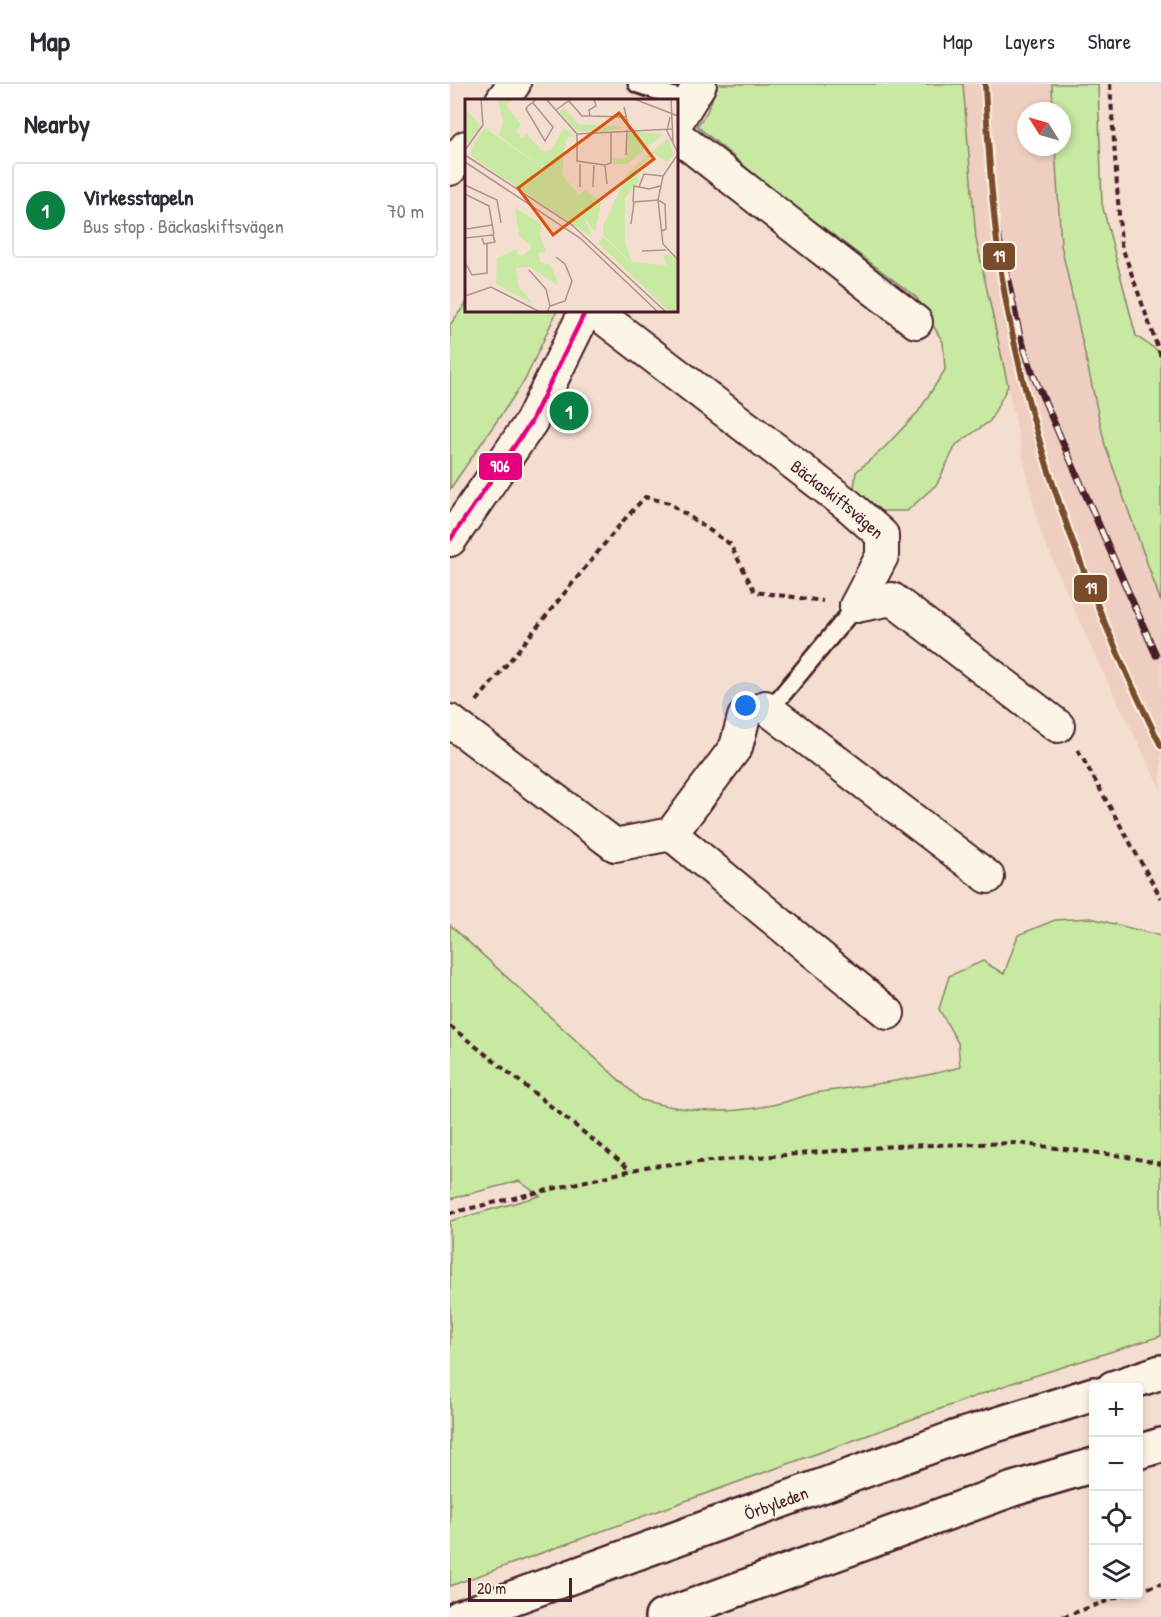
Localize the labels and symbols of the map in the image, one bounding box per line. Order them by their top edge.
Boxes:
inset map [465,99,678,312]
north arrow [1017,102,1071,156]
line badge: 19 [982,242,1016,271]
text: 19 [993,245,1005,267]
pin: 1 [550,388,588,434]
line badge: 906 [478,452,523,481]
street label: Bäckaskiftsvägen [786,453,890,544]
text: 906 [490,455,510,477]
line badge: 19 [1073,574,1108,603]
text: 19 [1085,577,1097,599]
your location [731,691,760,720]
street label: Örbyleden [740,1479,811,1526]
scale bar [468,1575,572,1602]

